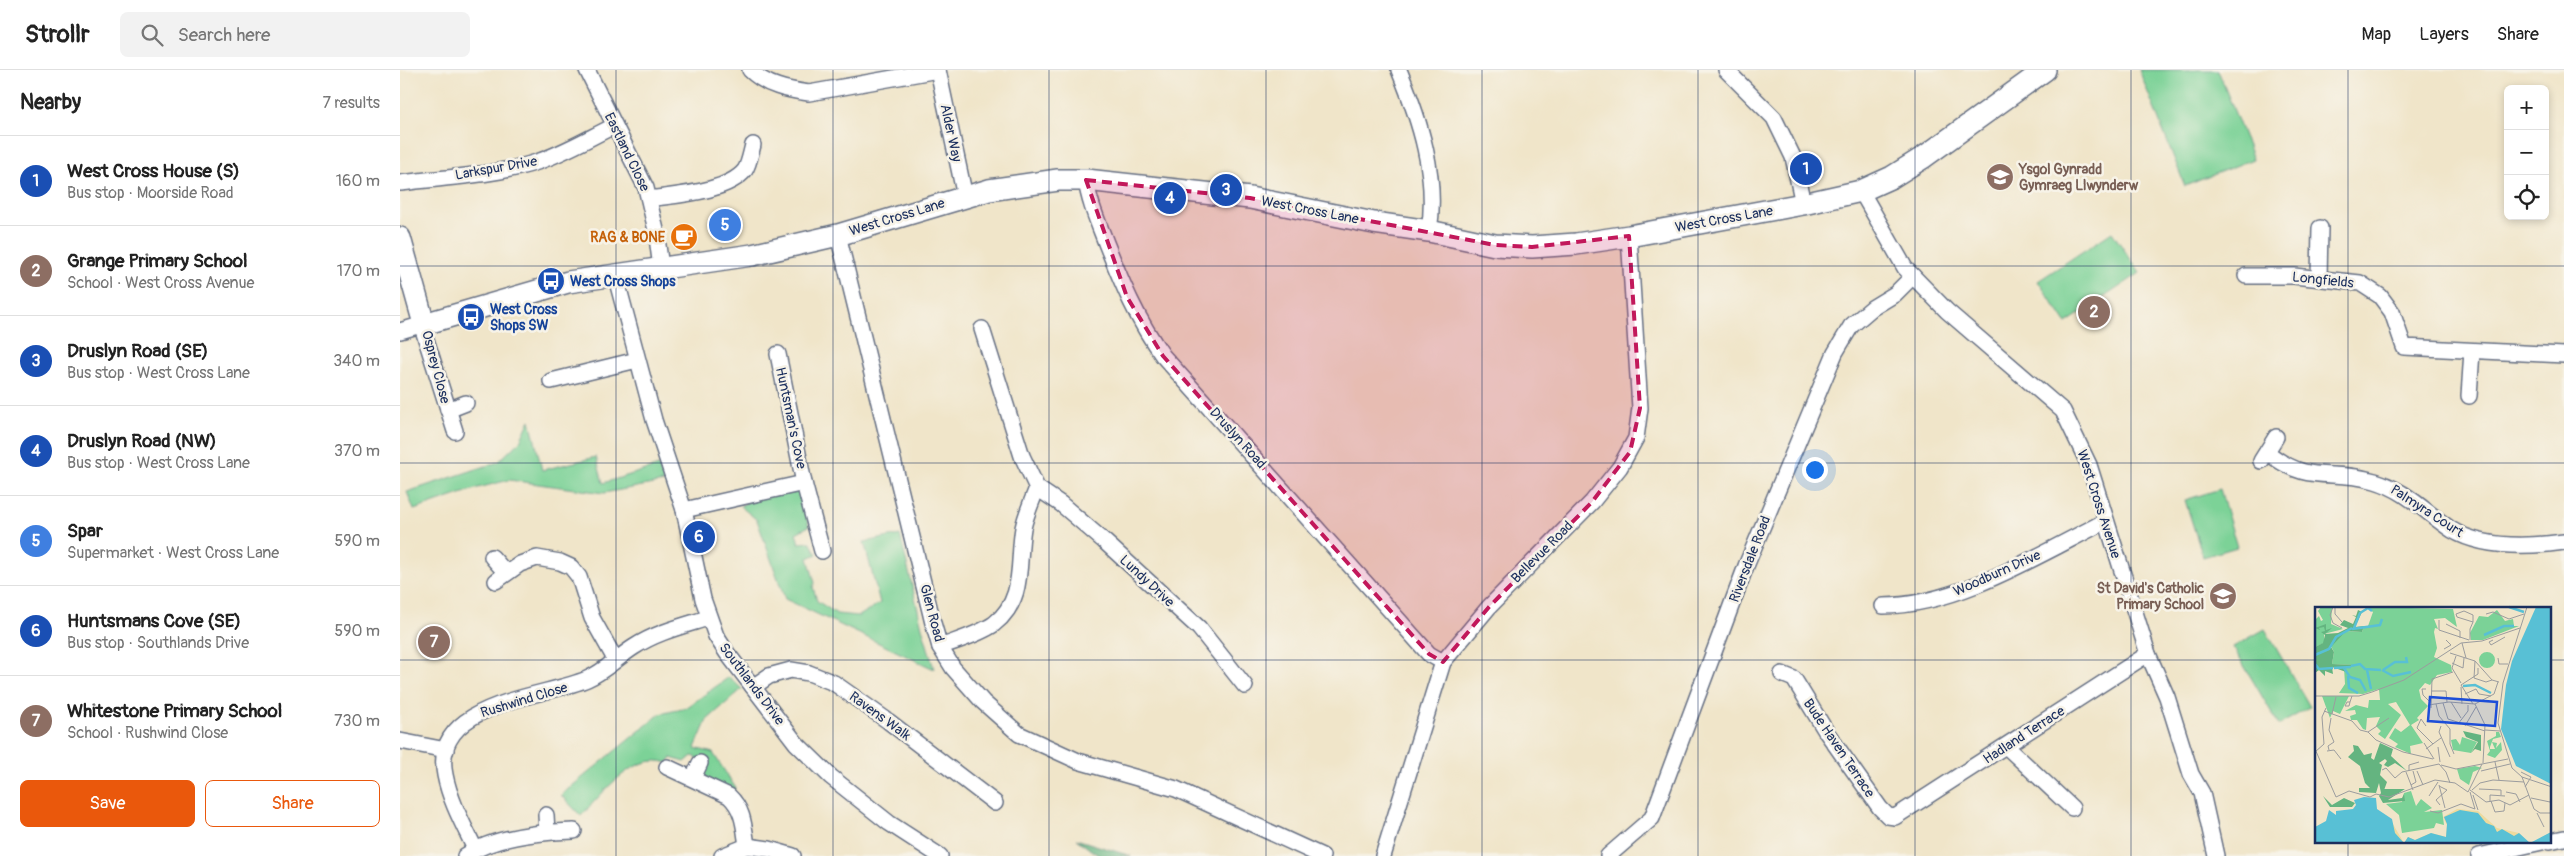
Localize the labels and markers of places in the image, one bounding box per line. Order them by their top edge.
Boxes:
pin: 1 [1790,150,1822,188]
place label: Ysgol Gynradd Gymraeg Llwynderw [2018,161,2139,194]
school or university icon: Ysgol Gynradd Gymraeg Llwynderw [1985,162,2015,192]
pin: 3 [1210,171,1242,209]
pin: 4 [1154,179,1186,217]
pin: 5 [709,206,741,244]
cafe icon: RAG & BONE [669,222,699,252]
place label: RAG & BONE [590,229,666,246]
bus stop icon: West Cross Shops [536,266,566,296]
place label: West Cross Shops [570,273,676,290]
pin: 2 [2078,293,2110,331]
place label: West Cross Shops SW [490,301,558,334]
bus stop icon: West Cross Shops SW [456,302,486,332]
pin: 6 [683,518,715,556]
place label: St David's Catholic Primary School [2097,580,2204,613]
school or university icon: St David's Catholic Primary School [2208,581,2238,611]
pin: 7 [418,623,450,661]

